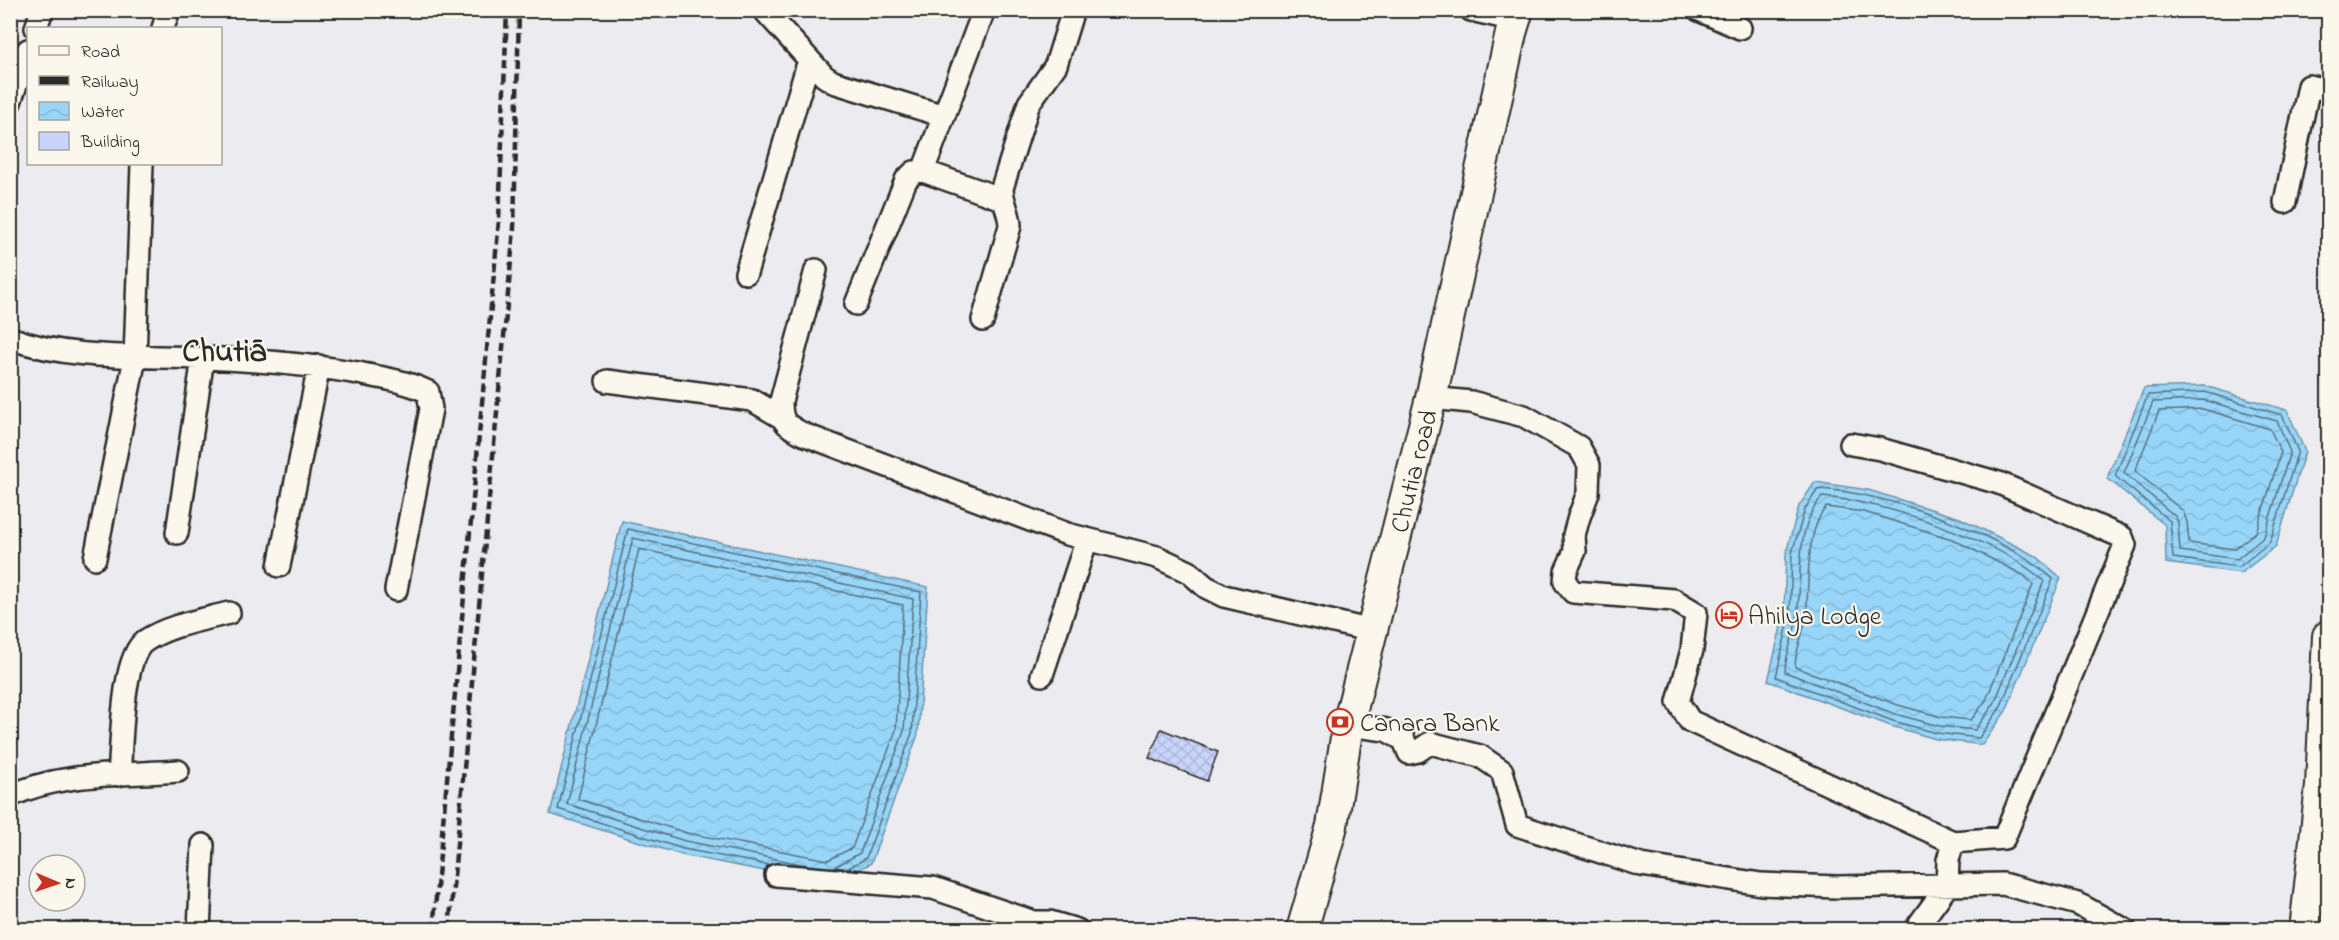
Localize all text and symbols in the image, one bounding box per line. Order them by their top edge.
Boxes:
legend [27,27,222,165]
text: Road [81,40,120,66]
text: Railway [81,70,138,96]
text: Water [81,100,125,126]
text: Building [80,130,140,157]
district label: Chutiā [182,330,267,377]
street label: Chutia road [1382,406,1450,537]
place label: Ahilya Lodge [1748,599,1882,637]
hotel icon: Ahilya Lodge [1714,600,1744,630]
place label: Canara Bank [1360,706,1500,744]
bank icon: Canara Bank [1325,707,1355,737]
north arrow [27,853,87,913]
text: N [58,878,82,889]

